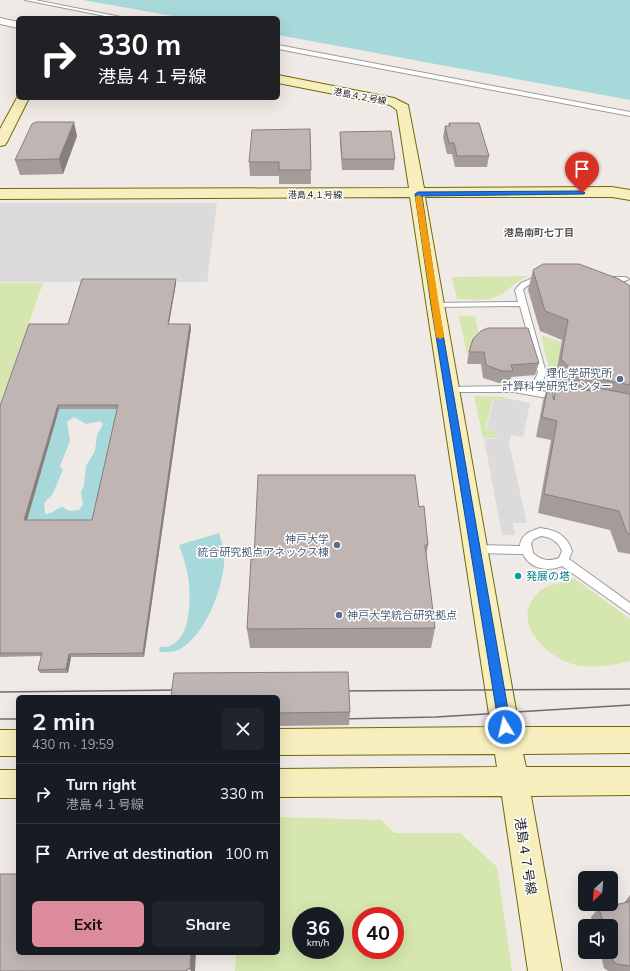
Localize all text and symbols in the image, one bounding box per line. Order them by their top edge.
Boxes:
text: 330 m [98,27,181,62]
icon: right [32,32,84,84]
text: 港島４１号線 [98,65,206,88]
street label: 港島４２号線 [332,85,389,107]
pin [565,152,599,193]
icon: arrive [571,158,593,180]
street label: 港島４１号線 [288,189,343,200]
district label: 港島南町七丁目 [504,226,574,239]
place label: 理化学研究所 計算科学研究センター [502,366,613,393]
marker: 理化学研究所 計算科学研究センター [615,374,625,384]
place label: 神戸大学 統合研究拠点アネックス棟 [197,532,329,559]
marker: 神戸大学 統合研究拠点アネックス棟 [332,540,342,550]
place label: 発展の塔 [526,569,570,583]
marker: 発展の塔 [513,571,523,581]
place label: 神戸大学統合研究拠点 [347,608,457,622]
marker: 神戸大学統合研究拠点 [334,610,344,620]
text: 2 min [32,706,95,736]
position arrow [484,706,526,748]
button: close [222,708,264,750]
text: 430 m · 19:59 [32,736,114,752]
text: Turn right [66,775,136,794]
icon: right [32,783,54,805]
text: 330 m [220,784,264,803]
text: 港島４１号線 [66,796,144,812]
street label: 港島４７号線 [512,816,540,896]
icon: arrive [32,843,54,865]
text: Arrive at destination [66,844,213,863]
text: 100 m [225,844,269,863]
north arrow [578,871,618,911]
map controls [578,871,618,959]
button: Exit [32,901,144,947]
button: Share [152,901,264,947]
speed limit sign: 40 [352,907,404,959]
text: 36 [306,915,330,940]
button: sound [578,919,618,959]
text: km/h [307,936,329,949]

